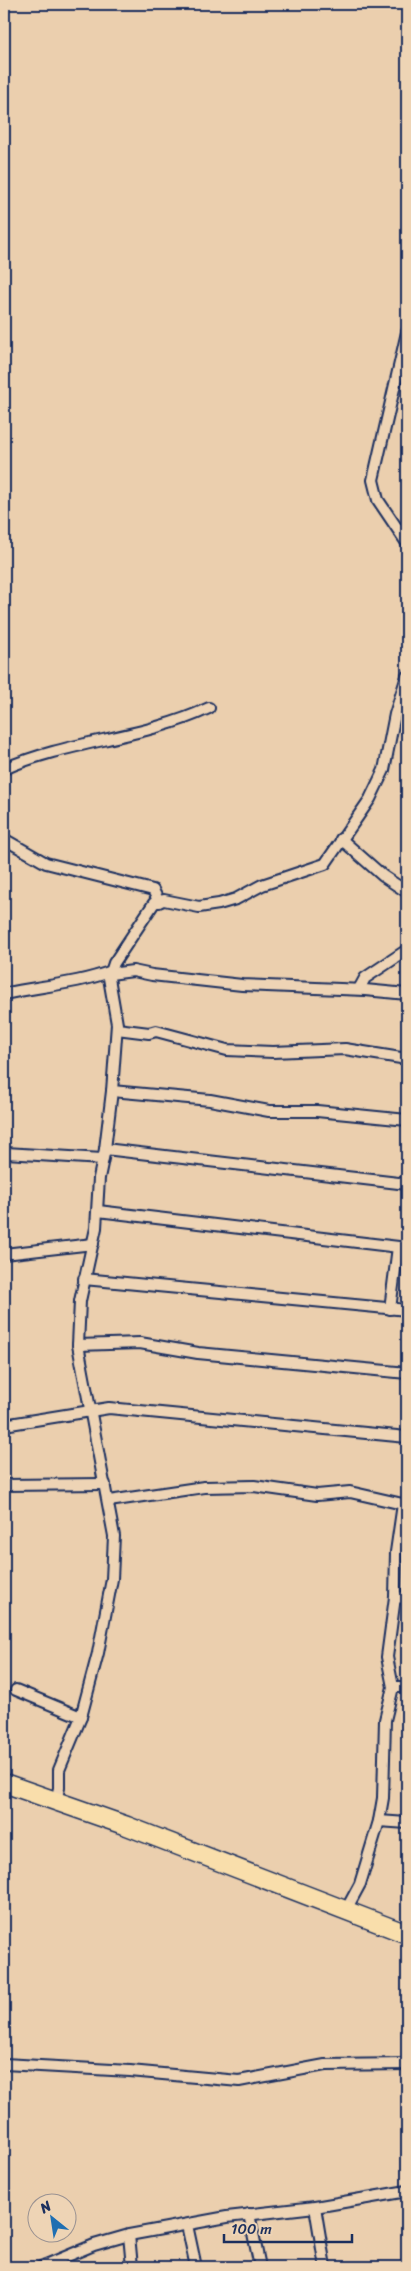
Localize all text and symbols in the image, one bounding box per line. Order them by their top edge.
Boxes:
north arrow [28,2194,78,2244]
text: N [34,2194,56,2221]
scale bar [224,2211,351,2243]
text: 100 m [231,2216,272,2242]

